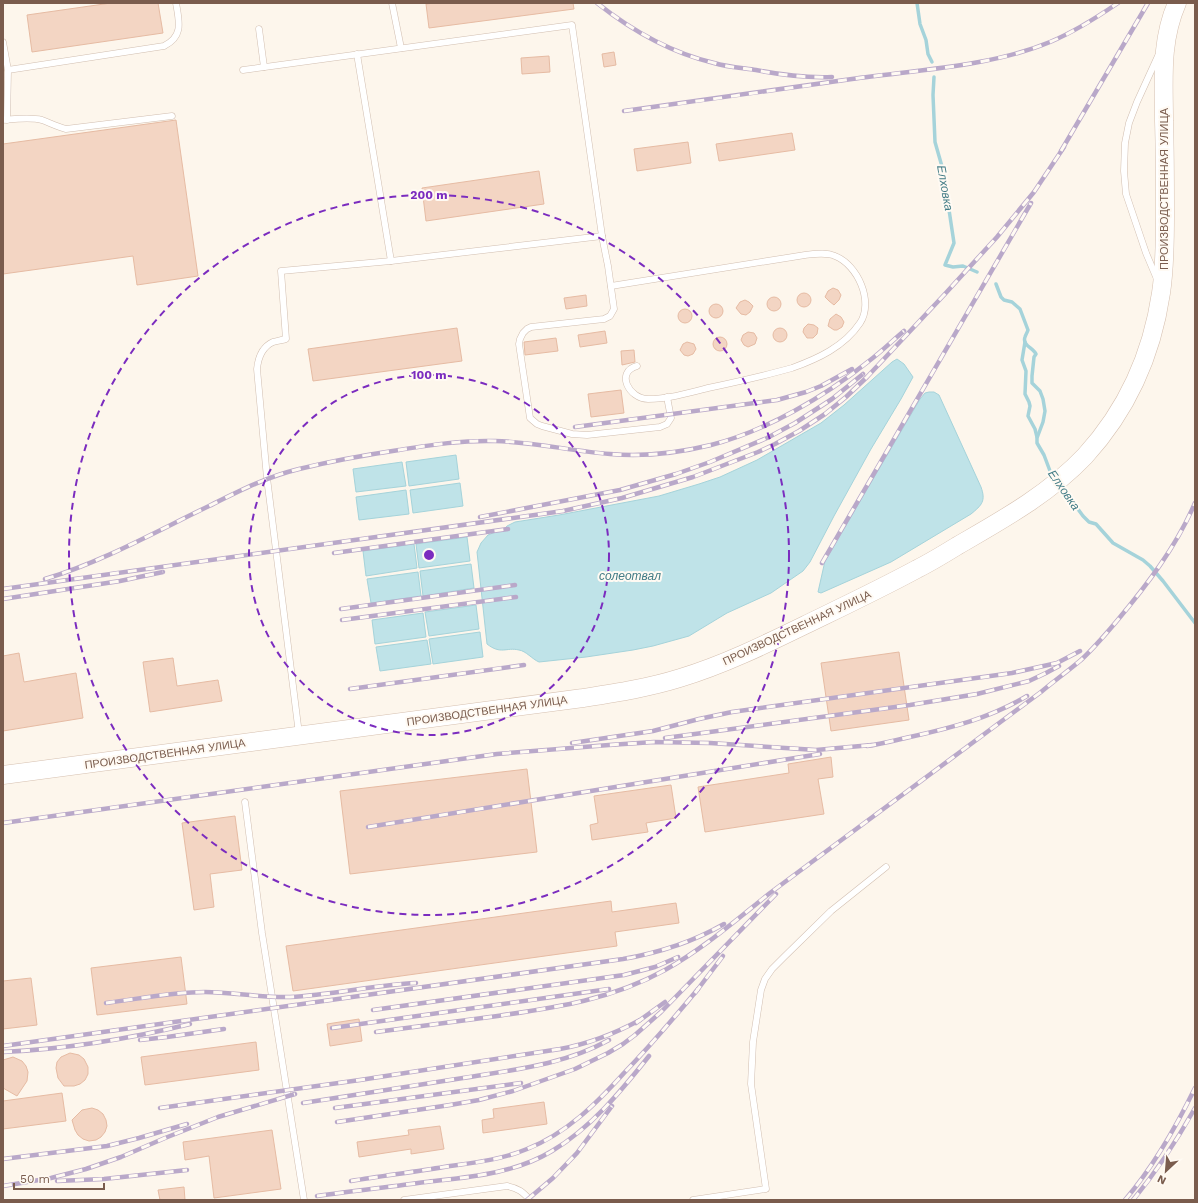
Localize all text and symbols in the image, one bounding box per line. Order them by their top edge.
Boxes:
street label: ПРОИЗВОДСТВЕННАЯ УЛИЦА [1158,107,1171,270]
water label: Елховка [934,164,956,212]
text: 200 m [410,188,448,202]
text: 100 m [411,368,447,382]
water label: Елховка [1045,467,1083,513]
centre of rings [422,548,436,562]
water label: солеотвал [599,569,661,583]
street label: ПРОИЗВОДСТВЕННАЯ УЛИЦА [721,588,874,668]
street label: ПРОИЗВОДСТВЕННАЯ УЛИЦА [406,693,569,729]
street label: ПРОИЗВОДСТВЕННАЯ УЛИЦА [84,736,247,772]
north arrow [1146,1151,1186,1191]
scale bar [14,1165,104,1191]
text: 50 m [20,1172,50,1186]
text: N [1155,1172,1168,1187]

